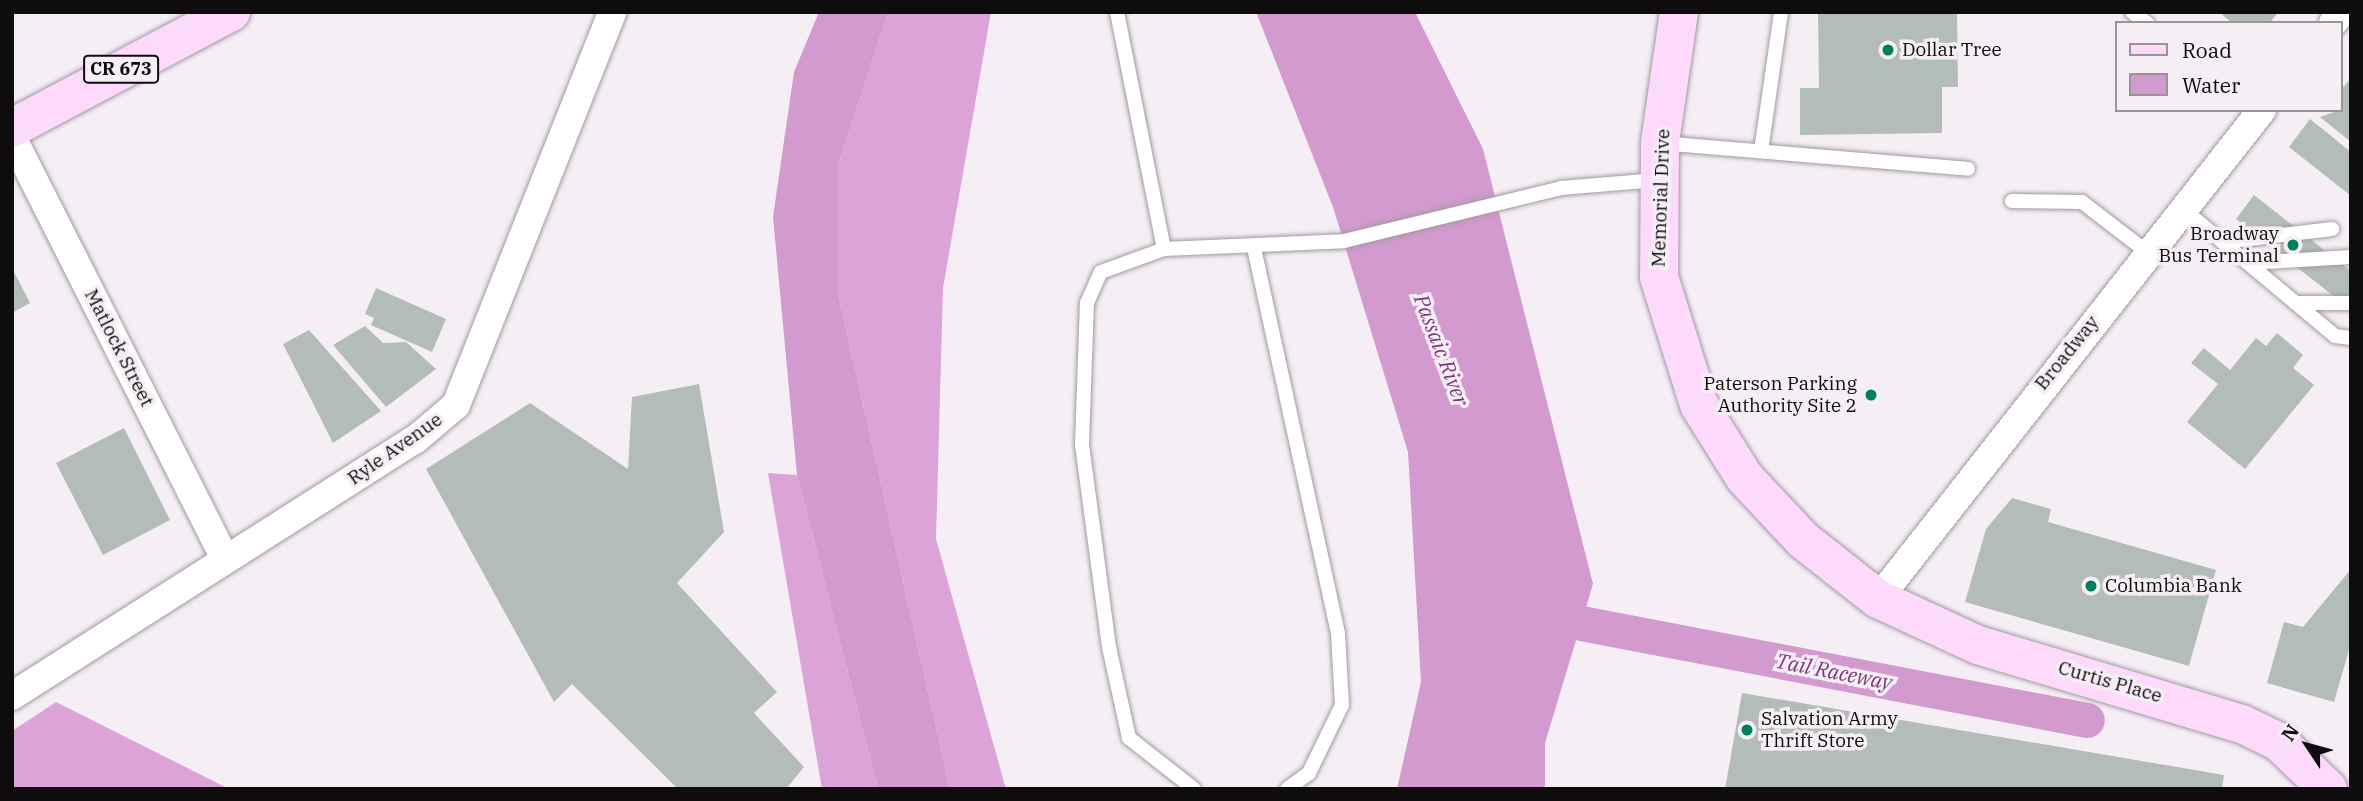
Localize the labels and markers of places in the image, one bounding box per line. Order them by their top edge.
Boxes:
place label: Dollar Tree [1902,39,2002,61]
marker: Dollar Tree [1880,42,1896,58]
place label: Broadway Bus Terminal [2159,223,2279,267]
marker: Broadway Bus Terminal [2285,237,2301,253]
place label: Paterson Parking Authority Site 2 [1703,373,1857,417]
marker: Paterson Parking Authority Site 2 [1863,387,1879,403]
place label: Columbia Bank [2105,575,2242,597]
marker: Columbia Bank [2083,578,2099,594]
place label: Salvation Army Thrift Store [1761,708,1898,752]
marker: Salvation Army Thrift Store [1739,722,1755,738]

